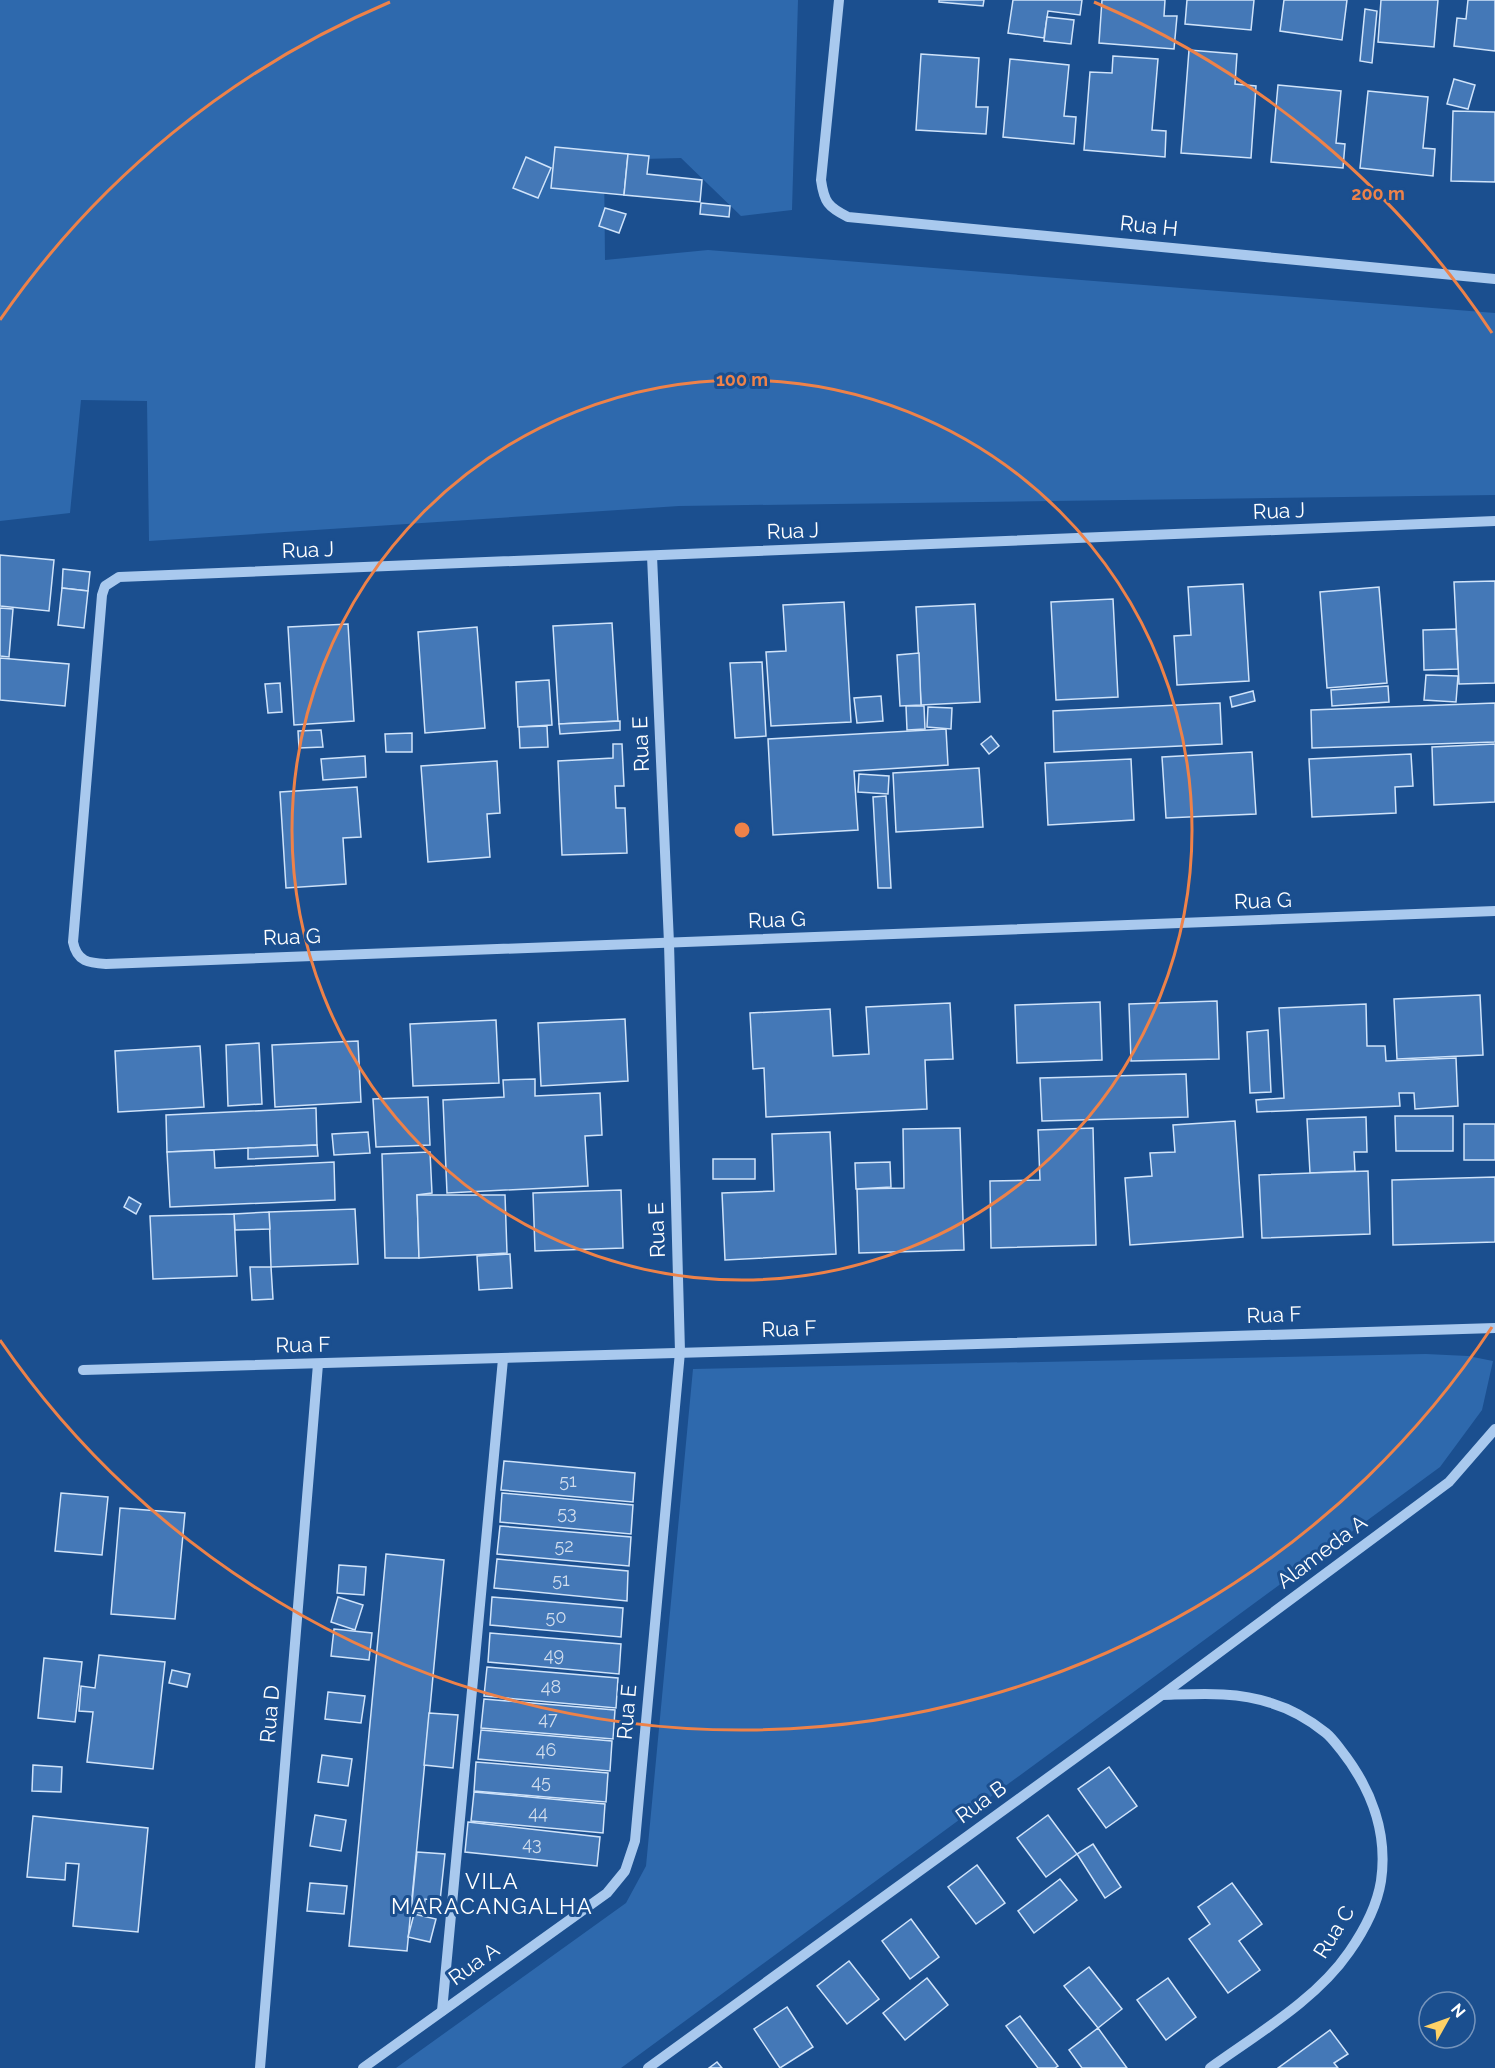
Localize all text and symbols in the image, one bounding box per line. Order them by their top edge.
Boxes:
text: 200 m [1351,183,1405,204]
street label: Rua H [1119,210,1179,241]
text: 100 m [716,369,768,390]
street label: Rua J [1252,497,1306,524]
street label: Rua J [766,517,820,544]
street label: Rua J [281,536,335,563]
street label: Rua E [627,716,654,772]
centre of rings [732,820,752,840]
street label: Rua G [1234,887,1292,914]
street label: Rua G [748,906,806,933]
street label: Rua G [263,923,321,950]
street label: Rua E [643,1202,670,1258]
street label: Rua F [1246,1301,1302,1328]
street label: Rua F [761,1315,817,1342]
street label: Rua F [275,1332,331,1357]
house number: 51 [559,1470,577,1491]
house number: 53 [557,1502,577,1523]
street label: Alameda A [1272,1510,1372,1594]
house number: 52 [554,1535,574,1556]
house number: 51 [552,1569,570,1590]
house number: 50 [546,1606,566,1627]
house number: 49 [544,1644,564,1665]
house number: 48 [541,1676,561,1697]
street label: Rua E [612,1683,641,1741]
street label: Rua D [255,1684,284,1744]
house number: 47 [538,1708,558,1729]
house number: 46 [536,1739,556,1760]
house number: 45 [531,1771,551,1792]
street label: Rua B [950,1775,1011,1828]
house number: 44 [528,1802,548,1823]
house number: 43 [522,1833,542,1854]
district label: VILA MARACANGALHA [391,1868,593,1919]
street label: Rua C [1308,1901,1359,1963]
street label: Rua A [444,1937,504,1990]
north arrow [1417,1990,1477,2050]
text: N [1447,2000,1469,2021]

